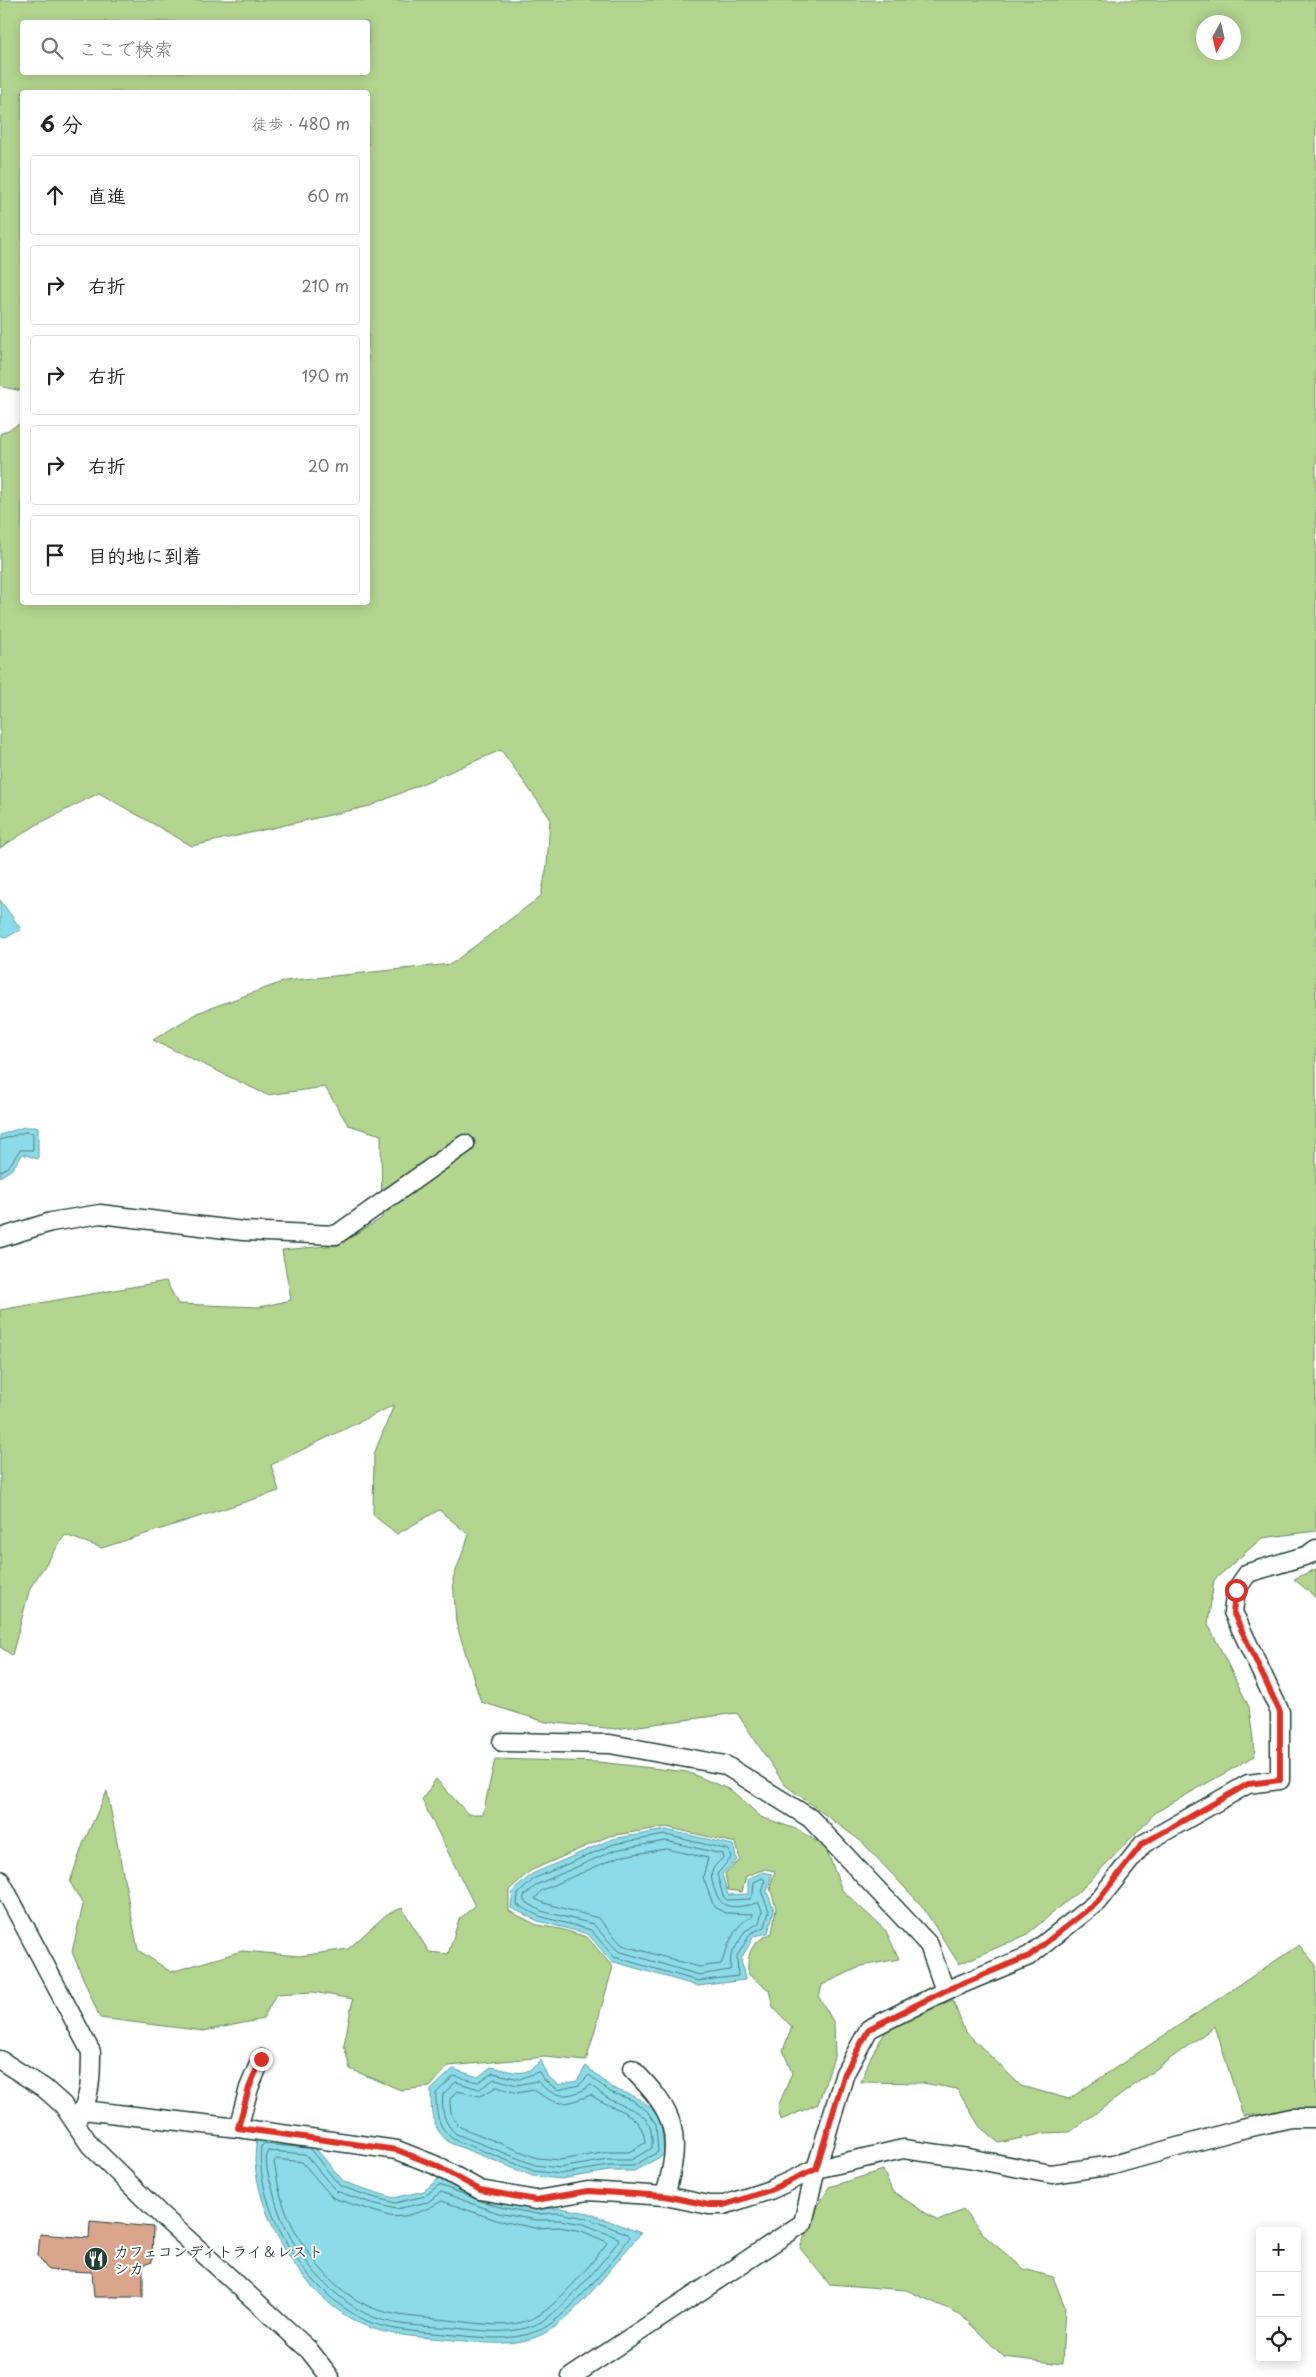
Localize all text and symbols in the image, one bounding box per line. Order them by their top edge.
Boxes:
north arrow [1196,15,1241,60]
search box [20,20,370,75]
icon: search [38,34,66,62]
text: ここで検索 [78,34,173,62]
text: 6 分 [40,107,83,139]
text: 徒歩 · 480 m [252,111,350,135]
icon: ahead [41,181,69,209]
text: 直進 [88,181,126,209]
text: 60 m [307,183,349,207]
icon: right [41,271,69,299]
text: 右折 [88,271,126,299]
text: 210 m [301,273,349,297]
icon: right [41,361,69,389]
text: 右折 [88,361,126,389]
text: 190 m [301,363,349,387]
icon: right [41,451,69,479]
text: 右折 [88,451,126,479]
text: 20 m [308,453,349,477]
icon: arrive [41,541,69,569]
text: 目的地に到着 [88,541,202,569]
route start [1225,1579,1248,1602]
route end [250,2048,273,2071]
map controls [1256,2227,1301,2362]
button: + [1256,2227,1301,2272]
place label: カフェコンディトライ＆レスト シカ [114,2239,323,2279]
restaurant icon: カフェコンディトライ＆レスト シカ [83,2246,109,2272]
button: − [1256,2272,1301,2317]
button: locate [1256,2317,1301,2362]

